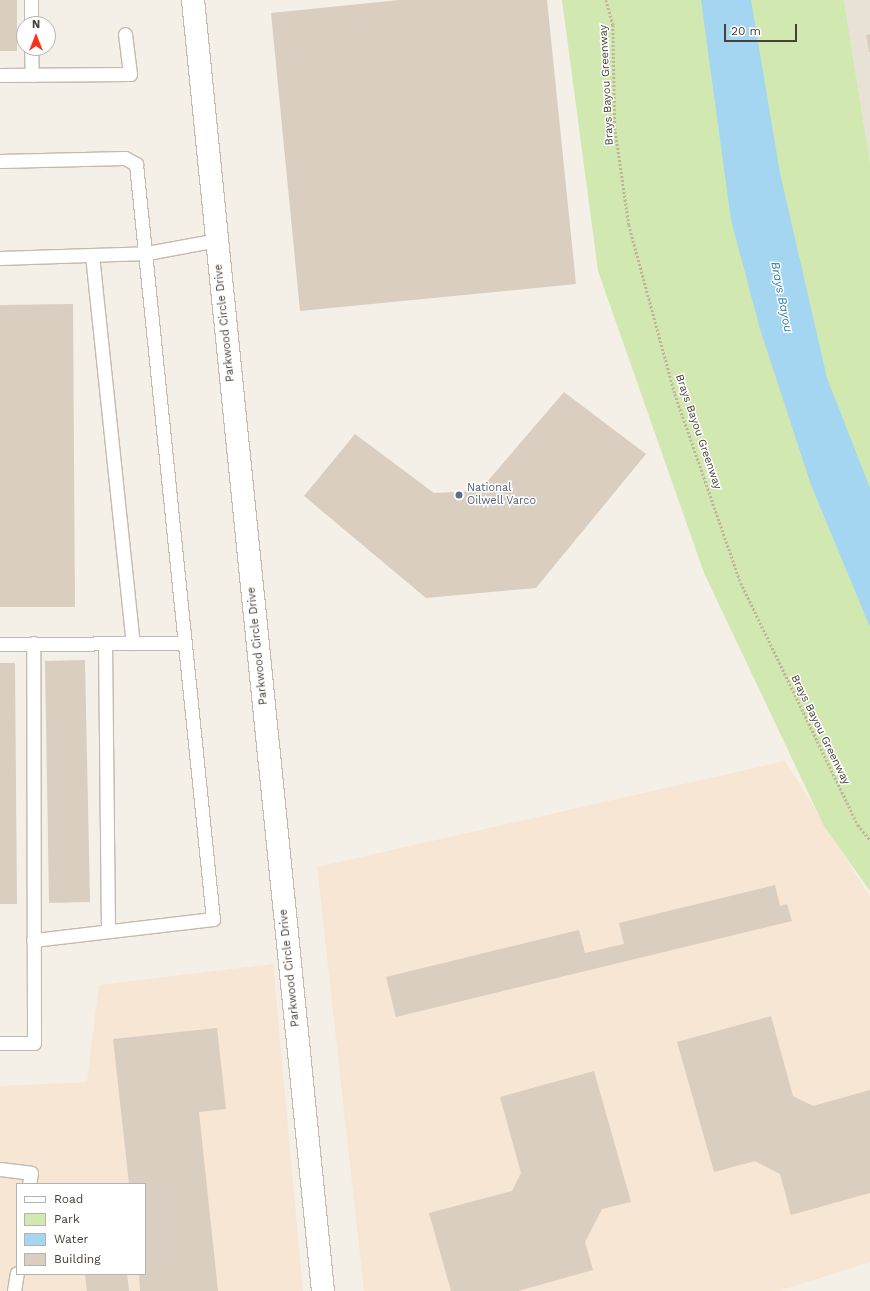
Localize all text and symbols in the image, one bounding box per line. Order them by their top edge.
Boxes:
north arrow [16,16,56,56]
scale bar [726,16,799,42]
text: N [32,18,40,31]
street label: Brays Bayou Greenway [597,24,617,146]
text: 20 m [731,24,761,38]
water label: Brays Bayou [767,260,795,334]
street label: Parkwood Circle Drive [212,263,238,383]
street label: Brays Bayou Greenway [672,373,724,491]
place label: National Oilwell Varco [467,482,537,508]
marker: National Oilwell Varco [454,490,464,500]
street label: Parkwood Circle Drive [245,586,271,706]
street label: Brays Bayou Greenway [788,673,852,787]
street label: Parkwood Circle Drive [277,908,303,1028]
legend [16,1183,146,1275]
text: Road [54,1192,83,1206]
text: Park [54,1212,80,1226]
text: Water [54,1232,88,1246]
text: Building [54,1252,101,1266]

